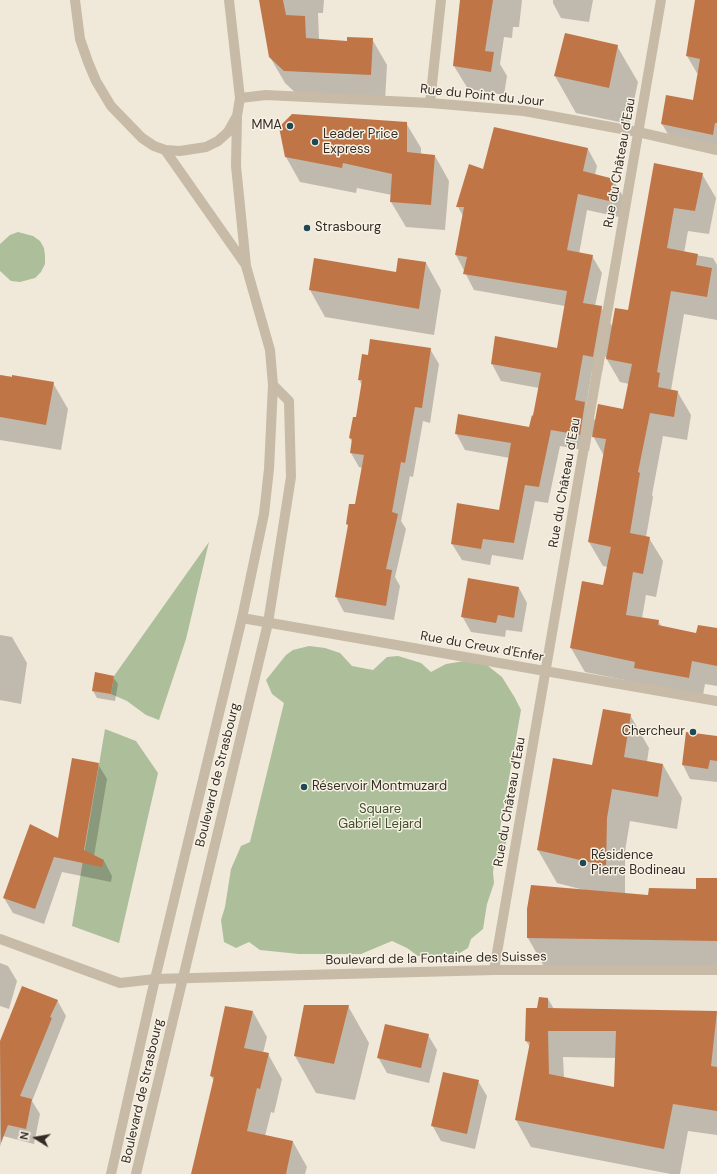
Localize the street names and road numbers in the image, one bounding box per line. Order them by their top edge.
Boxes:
street label: Rue du Point du Jour [419,82,545,110]
street label: Rue du Château d'Eau [601,97,639,229]
street label: Rue du Château d'Eau [546,417,584,549]
street label: Rue du Creux d'Enfer [419,628,545,666]
street label: Boulevard de Strasbourg [193,701,243,849]
street label: Rue du Château d'Eau [491,736,529,868]
street label: Boulevard de la Fontaine des Suisses [325,949,547,969]
street label: Boulevard de Strasbourg [119,1017,167,1165]

